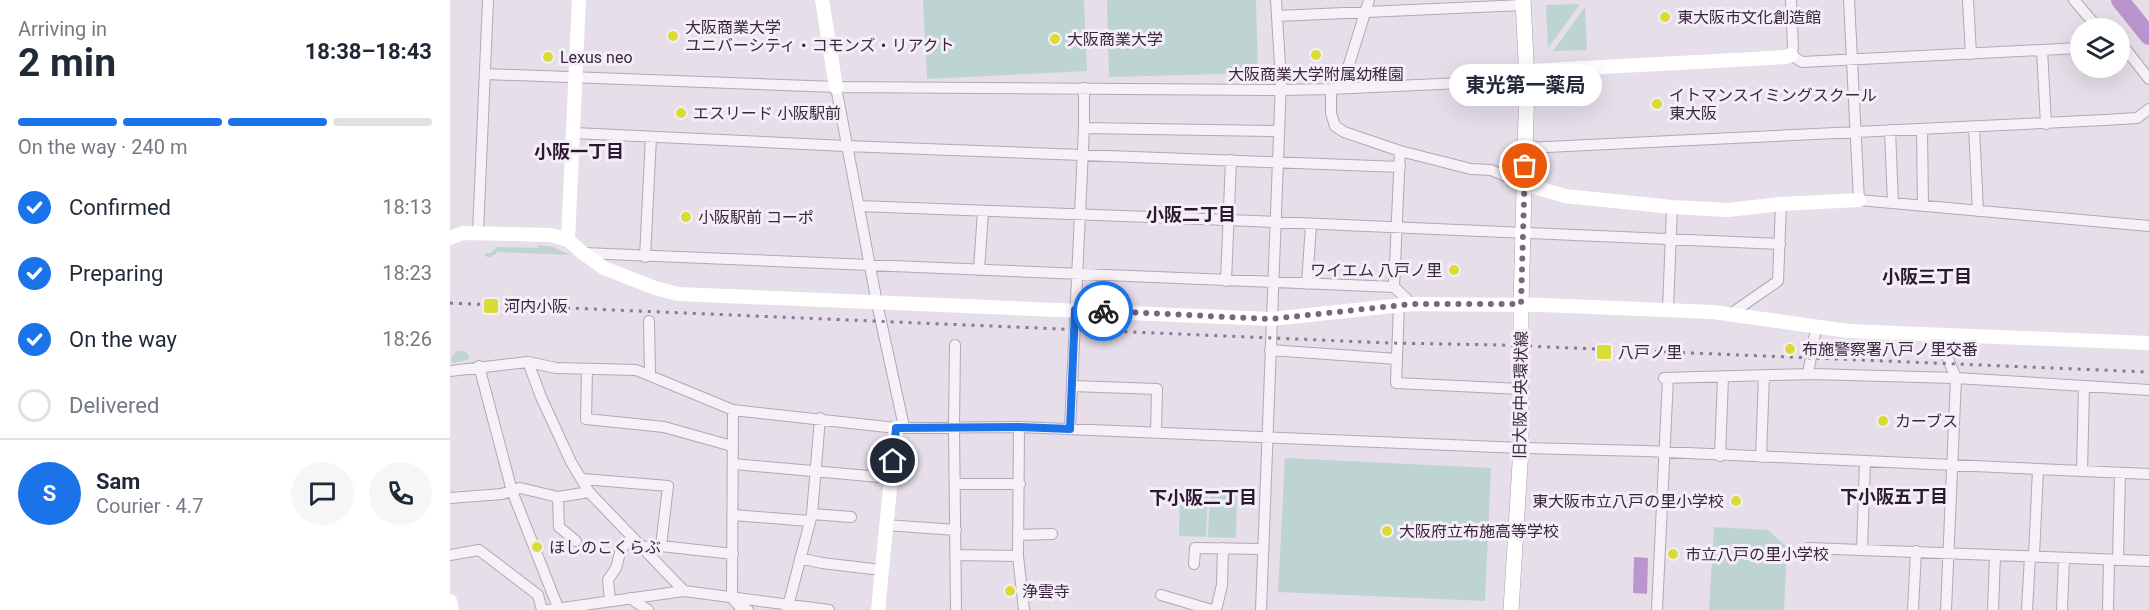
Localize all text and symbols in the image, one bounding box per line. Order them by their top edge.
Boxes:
place label: 東大阪市文化創造館 [1677,8,1821,27]
marker: 東大阪市文化創造館 [1658,10,1672,24]
text: Arriving in [18,17,107,41]
place label: 大阪商業大学 ユニバーシティ・コモンズ・リアクト [685,18,955,55]
map controls [2070,18,2130,78]
button: layers [2070,18,2130,78]
marker: 大阪商業大学 ユニバーシティ・コモンズ・リアクト [666,29,680,43]
place label: 大阪商業大学 [1067,30,1163,49]
marker: 大阪商業大学 [1048,32,1062,46]
text: 18:38–18:43 [305,39,432,64]
text: 2 min [18,40,116,86]
place label: Lexus neo [560,48,633,67]
marker: 大阪商業大学附属幼稚園 [1309,48,1323,62]
marker: Lexus neo [541,50,555,64]
callout: 東光第一薬局 [1448,64,1602,106]
place label: 大阪商業大学附属幼稚園 [1228,65,1404,84]
text: 東光第一薬局 [1466,73,1586,97]
place label: イトマンスイミングスクール 東大阪 [1669,86,1877,123]
marker: イトマンスイミングスクール 東大阪 [1650,97,1664,111]
place label: エスリード 小阪駅前 [693,104,841,123]
marker: エスリード 小阪駅前 [674,106,688,120]
text: On the way · 240 m [18,135,187,159]
pin [1499,140,1550,191]
district label: 小阪一丁目 [534,141,624,162]
icon: bag [1508,149,1541,182]
icon: check [18,191,51,224]
text: Confirmed [69,195,171,220]
text: 18:13 [382,195,432,219]
district label: 小阪二丁目 [1146,204,1236,225]
place label: 小阪駅前 コーポ [698,208,814,227]
marker: 小阪駅前 コーポ [679,210,693,224]
icon: check [18,257,51,290]
text: Preparing [69,261,163,286]
text: 18:23 [382,261,432,285]
place label: ワイエム 八戸ノ里 [1310,261,1442,280]
marker: ワイエム 八戸ノ里 [1447,263,1461,277]
district label: 小阪三丁目 [1882,266,1972,287]
courier [1073,281,1133,341]
icon: bike [1087,295,1120,328]
marker: 河内小阪 [482,297,500,315]
place label: 河内小阪 [504,297,568,316]
icon: check [18,323,51,356]
text: On the way [69,327,177,352]
text: 18:26 [382,327,432,351]
street label: 旧大阪中央環状線 [1510,331,1531,459]
place label: 布施警察署八戸ノ里交番 [1802,340,1978,359]
marker: 布施警察署八戸ノ里交番 [1783,342,1797,356]
marker: 八戸ノ里 [1595,343,1613,361]
place label: 八戸ノ里 [1618,343,1682,362]
text: Delivered [69,393,159,418]
place label: カーブス [1895,412,1958,431]
marker: カーブス [1876,414,1890,428]
pin [867,435,918,486]
icon: home [876,444,909,477]
button: chat [291,462,354,525]
button: phone [369,462,432,525]
text: Sam [96,469,140,494]
text: S [43,481,56,506]
district label: 下小阪五丁目 [1840,486,1948,507]
district label: 下小阪二丁目 [1149,487,1257,508]
place label: 東大阪市立八戸の里小学校 [1532,492,1724,511]
text: Courier · 4.7 [96,494,203,518]
marker: 東大阪市立八戸の里小学校 [1729,494,1743,508]
place label: 大阪府立布施高等学校 [1399,522,1559,541]
marker: 大阪府立布施高等学校 [1380,524,1394,538]
place label: ほしのこくらぶ [549,538,661,557]
marker: ほしのこくらぶ [530,540,544,554]
place label: 市立八戸の里小学校 [1685,545,1829,564]
marker: 市立八戸の里小学校 [1666,547,1680,561]
place label: 浄雲寺 [1022,582,1070,601]
marker: 浄雲寺 [1003,584,1017,598]

